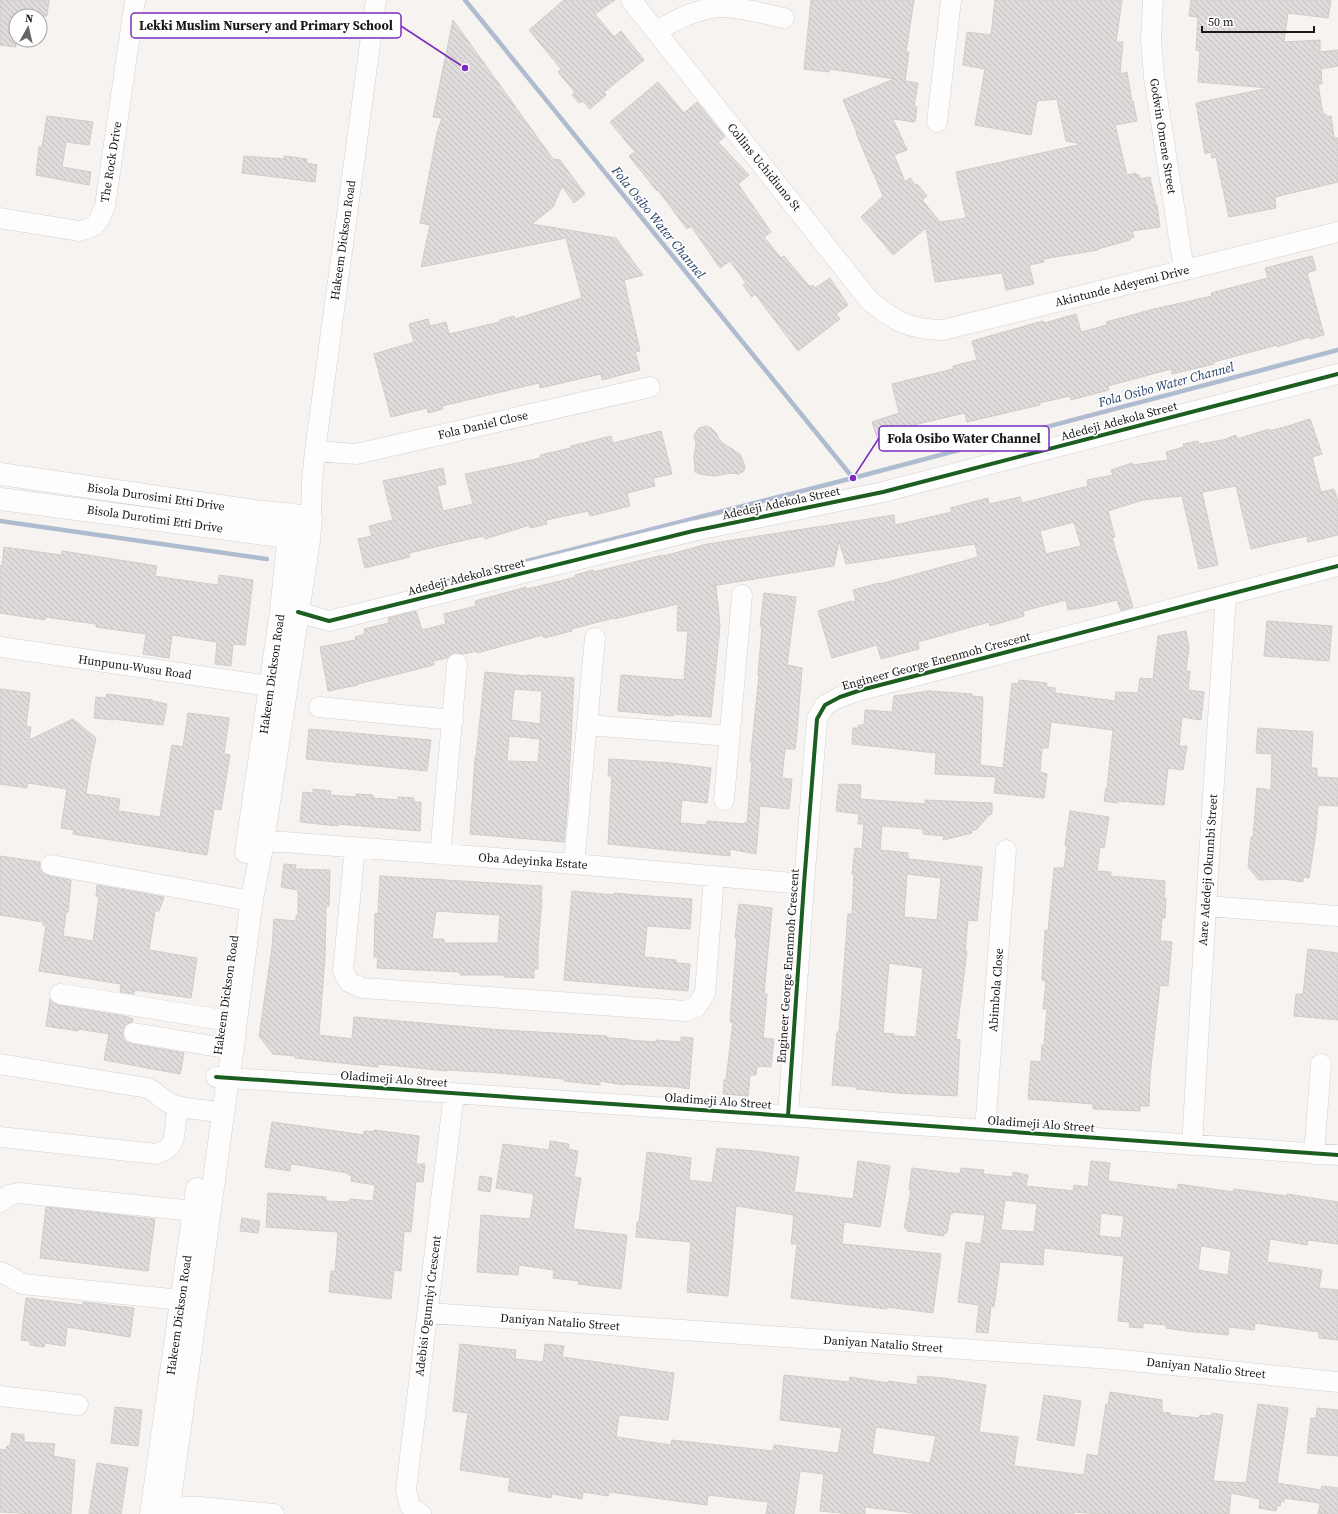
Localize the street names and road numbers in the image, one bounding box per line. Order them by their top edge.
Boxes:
street label: Godwin Omene Street [1146,77,1180,195]
street label: The Rock Drive [97,120,125,204]
street label: Collins Uchidiuno St [724,120,805,214]
street label: Hakeem Dickson Road [327,179,359,301]
street label: Akintunde Adeyemi Drive [1053,262,1191,310]
street label: Adedeji Adekola Street [1059,398,1179,444]
street label: Fola Daniel Close [436,407,530,443]
street label: Bisola Durosimi Etti Drive [86,479,226,515]
street label: Adedeji Adekola Street [721,483,841,523]
street label: Bisola Durotimi Etti Drive [86,502,224,536]
street label: Adedeji Adekola Street [406,555,526,599]
street label: Hakeem Dickson Road [256,613,288,735]
street label: Engineer George Enenmoh Crescent [840,628,1032,694]
street label: Hunpunu-Wusu Road [77,651,193,683]
street label: Aare Adedeji Okunnbi Street [1195,794,1221,946]
street label: Oba Adeyinka Estate [478,849,588,873]
street label: Engineer George Enenmoh Crescent [773,868,803,1064]
street label: Hakeem Dickson Road [210,934,242,1056]
street label: Abimbola Close [985,947,1007,1033]
street label: Oladimeji Alo Street [340,1067,448,1091]
street label: Oladimeji Alo Street [664,1089,772,1113]
street label: Oladimeji Alo Street [987,1112,1095,1136]
street label: Adebisi Ogunniyi Crescent [411,1235,445,1377]
street label: Hakeem Dickson Road [163,1254,195,1376]
street label: Daniyan Natalio Street [500,1310,620,1334]
street label: Daniyan Natalio Street [823,1332,943,1356]
street label: Daniyan Natalio Street [1146,1354,1266,1382]

